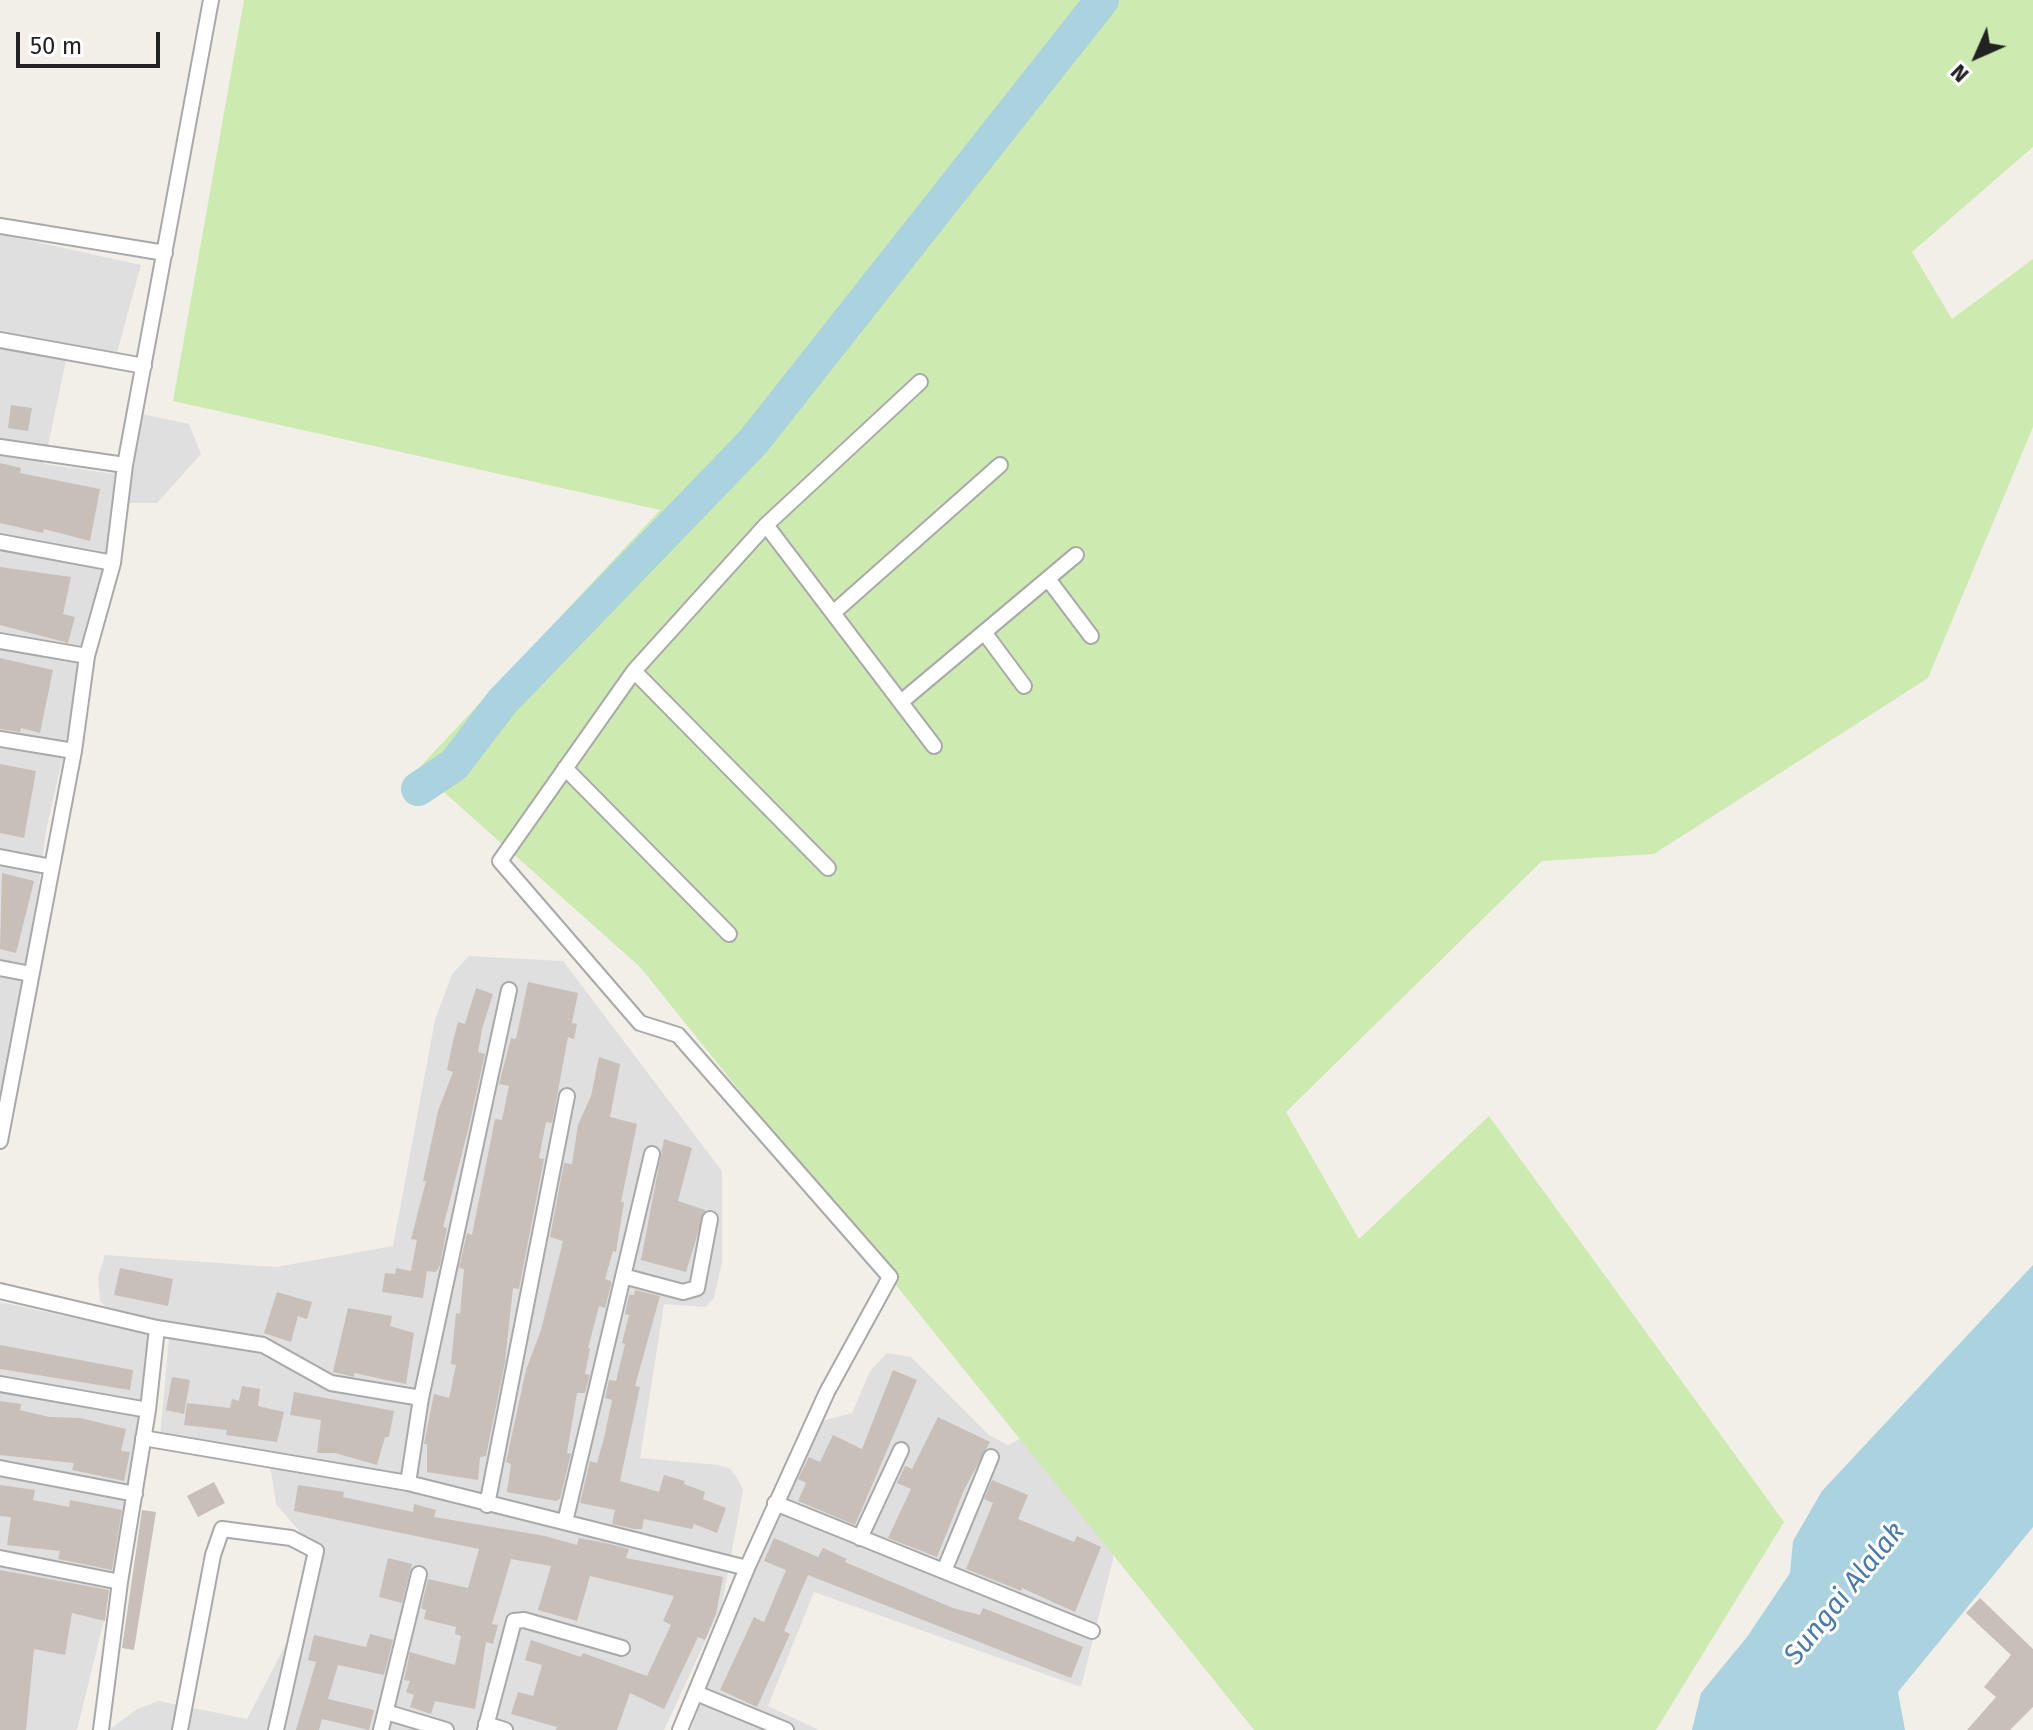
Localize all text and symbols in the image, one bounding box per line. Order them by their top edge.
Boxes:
scale bar [20,16,164,66]
north arrow [1937,16,2017,96]
text: 50 m [30,32,82,60]
text: N [1945,59,1974,88]
water label: Sungai Alalak [1777,1516,1913,1672]

